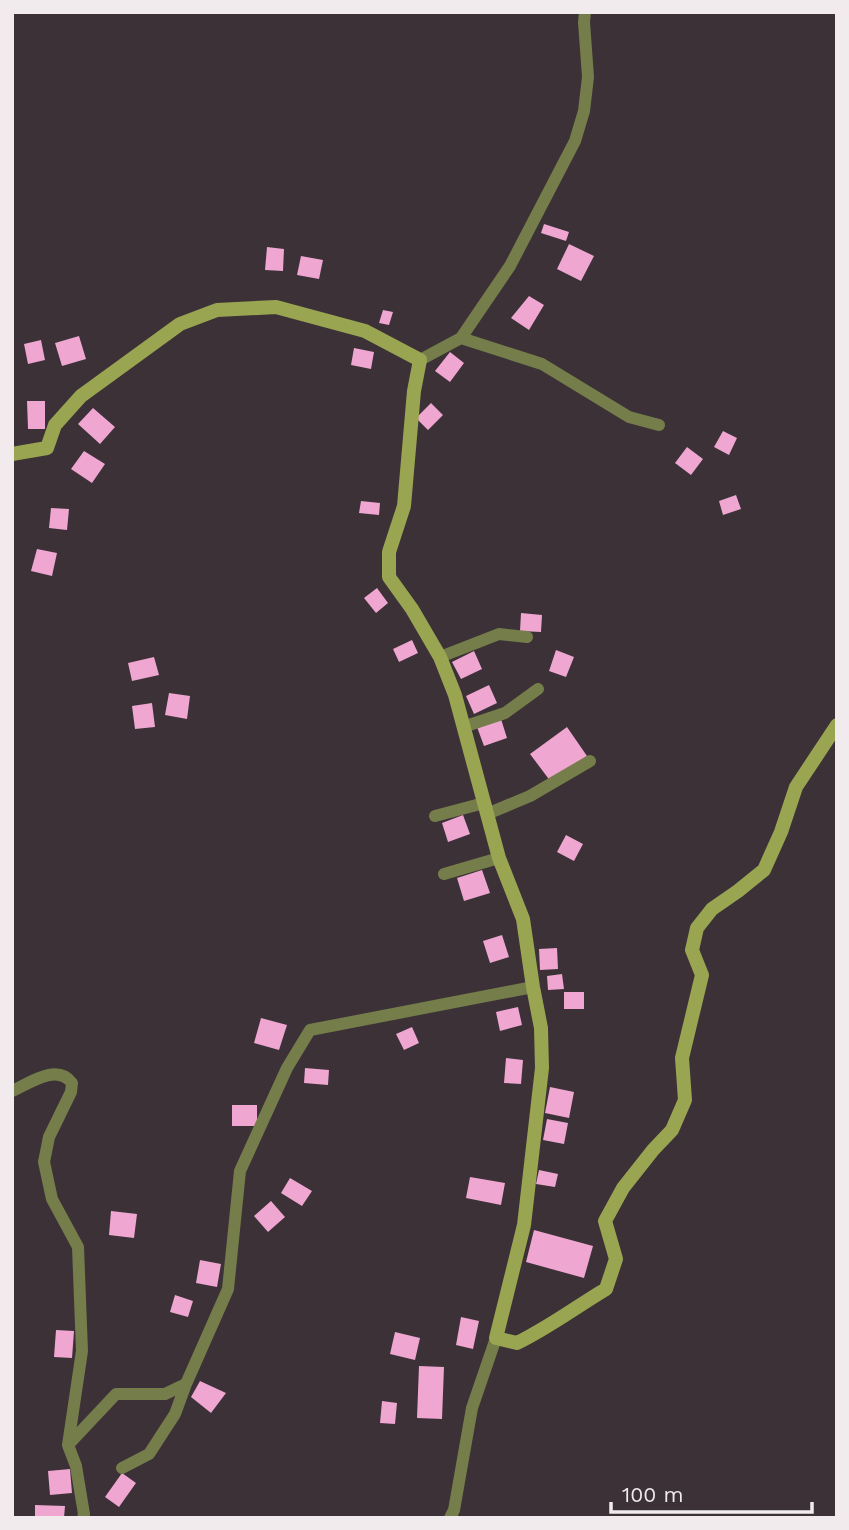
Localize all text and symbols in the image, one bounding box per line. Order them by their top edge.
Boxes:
scale bar [611,1470,812,1514]
text: 100 m [622,1482,684,1507]

